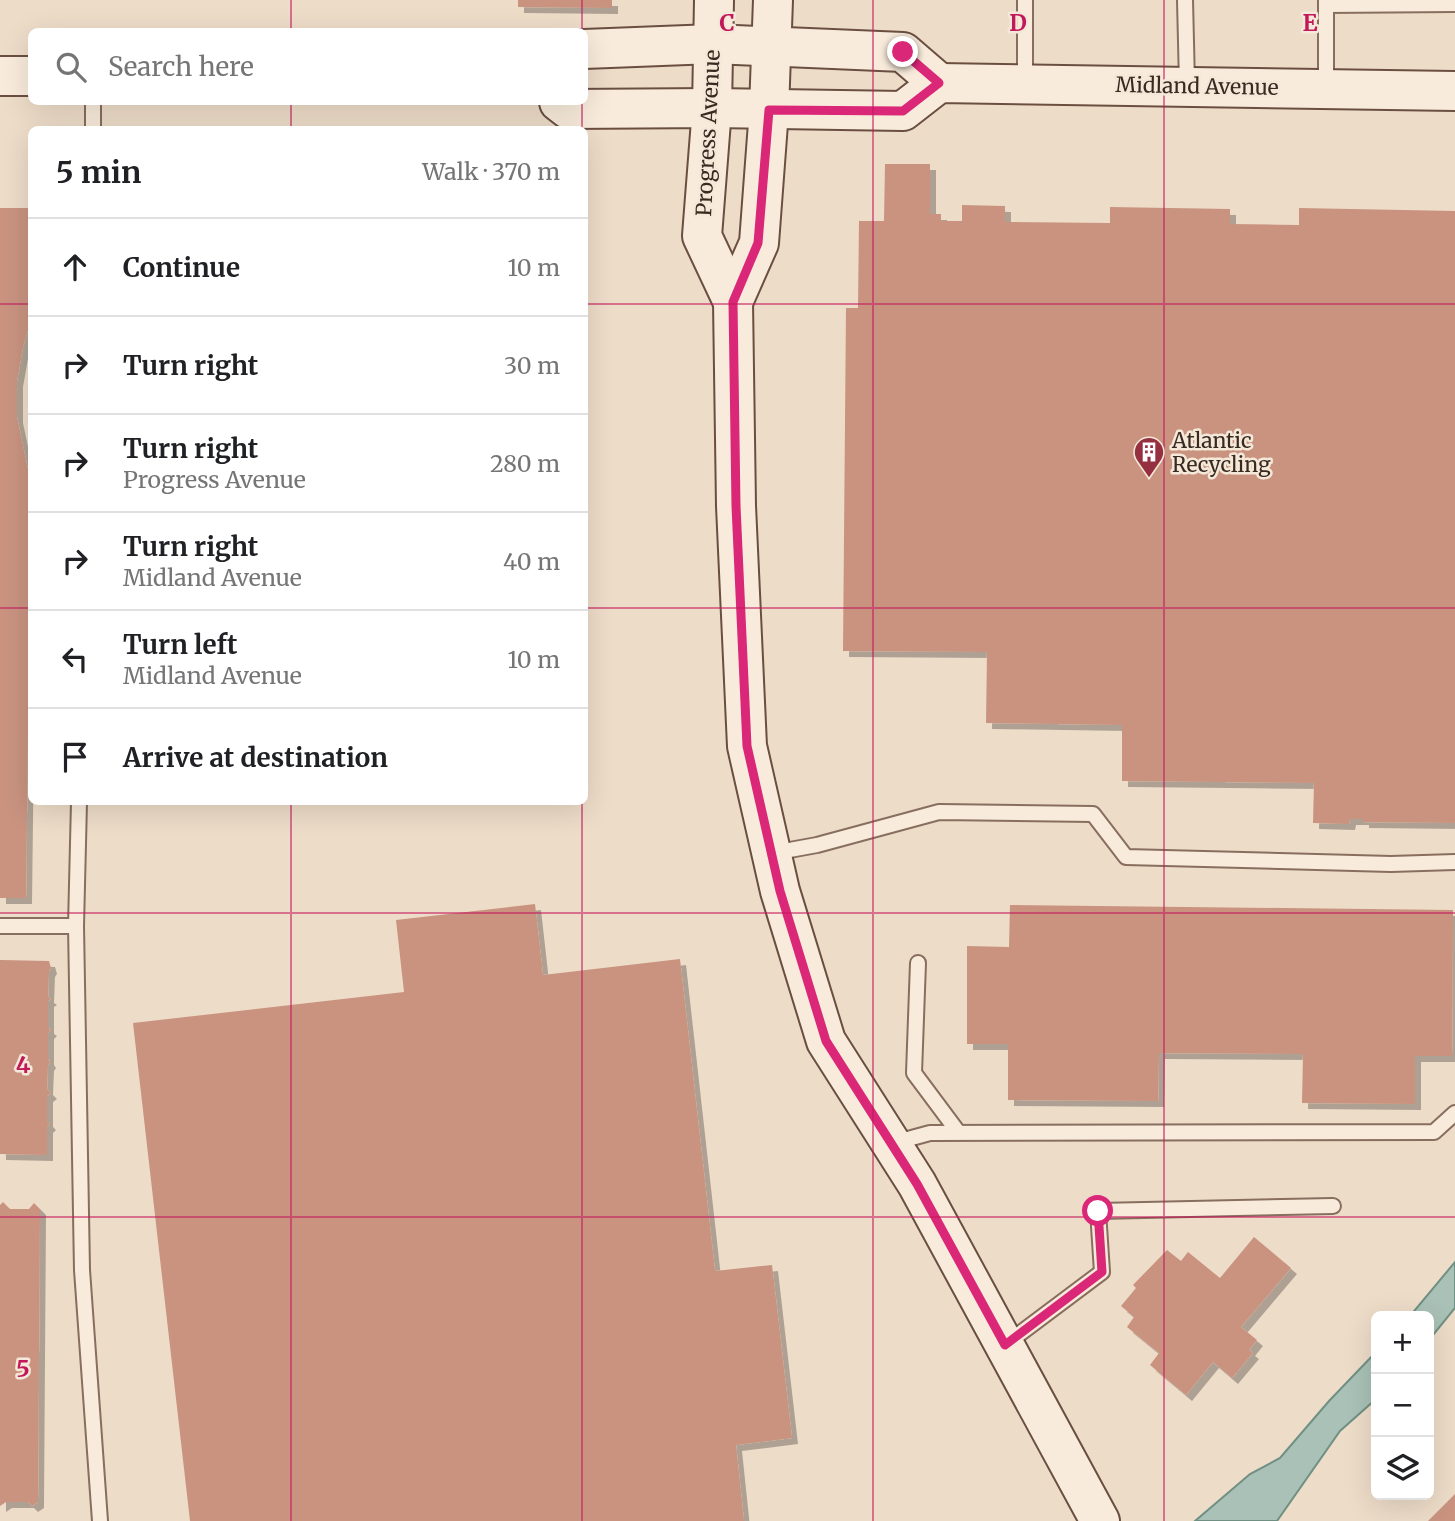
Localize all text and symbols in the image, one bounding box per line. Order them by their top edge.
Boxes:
text: C [719,8,735,37]
text: D [1009,8,1027,37]
text: E [1302,8,1318,37]
search box [28,28,588,105]
route end [887,36,918,67]
icon: search [52,48,90,86]
street label: Progress Avenue [690,49,726,217]
text: Search here [108,50,254,83]
street label: Midland Avenue [1115,71,1279,101]
text: 5 min [56,153,141,191]
text: Walk · 370 m [422,157,560,186]
icon: ahead [56,248,94,286]
text: Continue [123,251,240,284]
text: 10 m [507,253,560,282]
icon: right [56,346,94,384]
text: Turn right [123,349,258,382]
text: 30 m [504,351,560,380]
place label: Atlantic Recycling [1171,427,1271,478]
text: Turn right [123,432,258,465]
building icon: Atlantic Recycling [1132,435,1166,479]
icon: right [56,444,94,482]
text: 280 m [490,449,560,478]
text: Progress Avenue [123,465,306,494]
text: Turn right [123,530,258,563]
icon: right [56,542,94,580]
text: 40 m [503,547,560,576]
text: Midland Avenue [123,563,302,592]
text: Turn left [123,628,237,661]
icon: left [56,640,94,678]
text: 10 m [507,645,560,674]
text: Midland Avenue [123,661,302,690]
icon: arrive [56,738,94,776]
text: Arrive at destination [123,741,388,774]
text: 4 [16,1050,31,1079]
route start [1082,1195,1113,1226]
map controls [1371,1311,1434,1500]
button: + [1371,1311,1434,1374]
text: 5 [16,1354,30,1383]
button: − [1371,1374,1434,1437]
button: layers [1371,1437,1434,1500]

